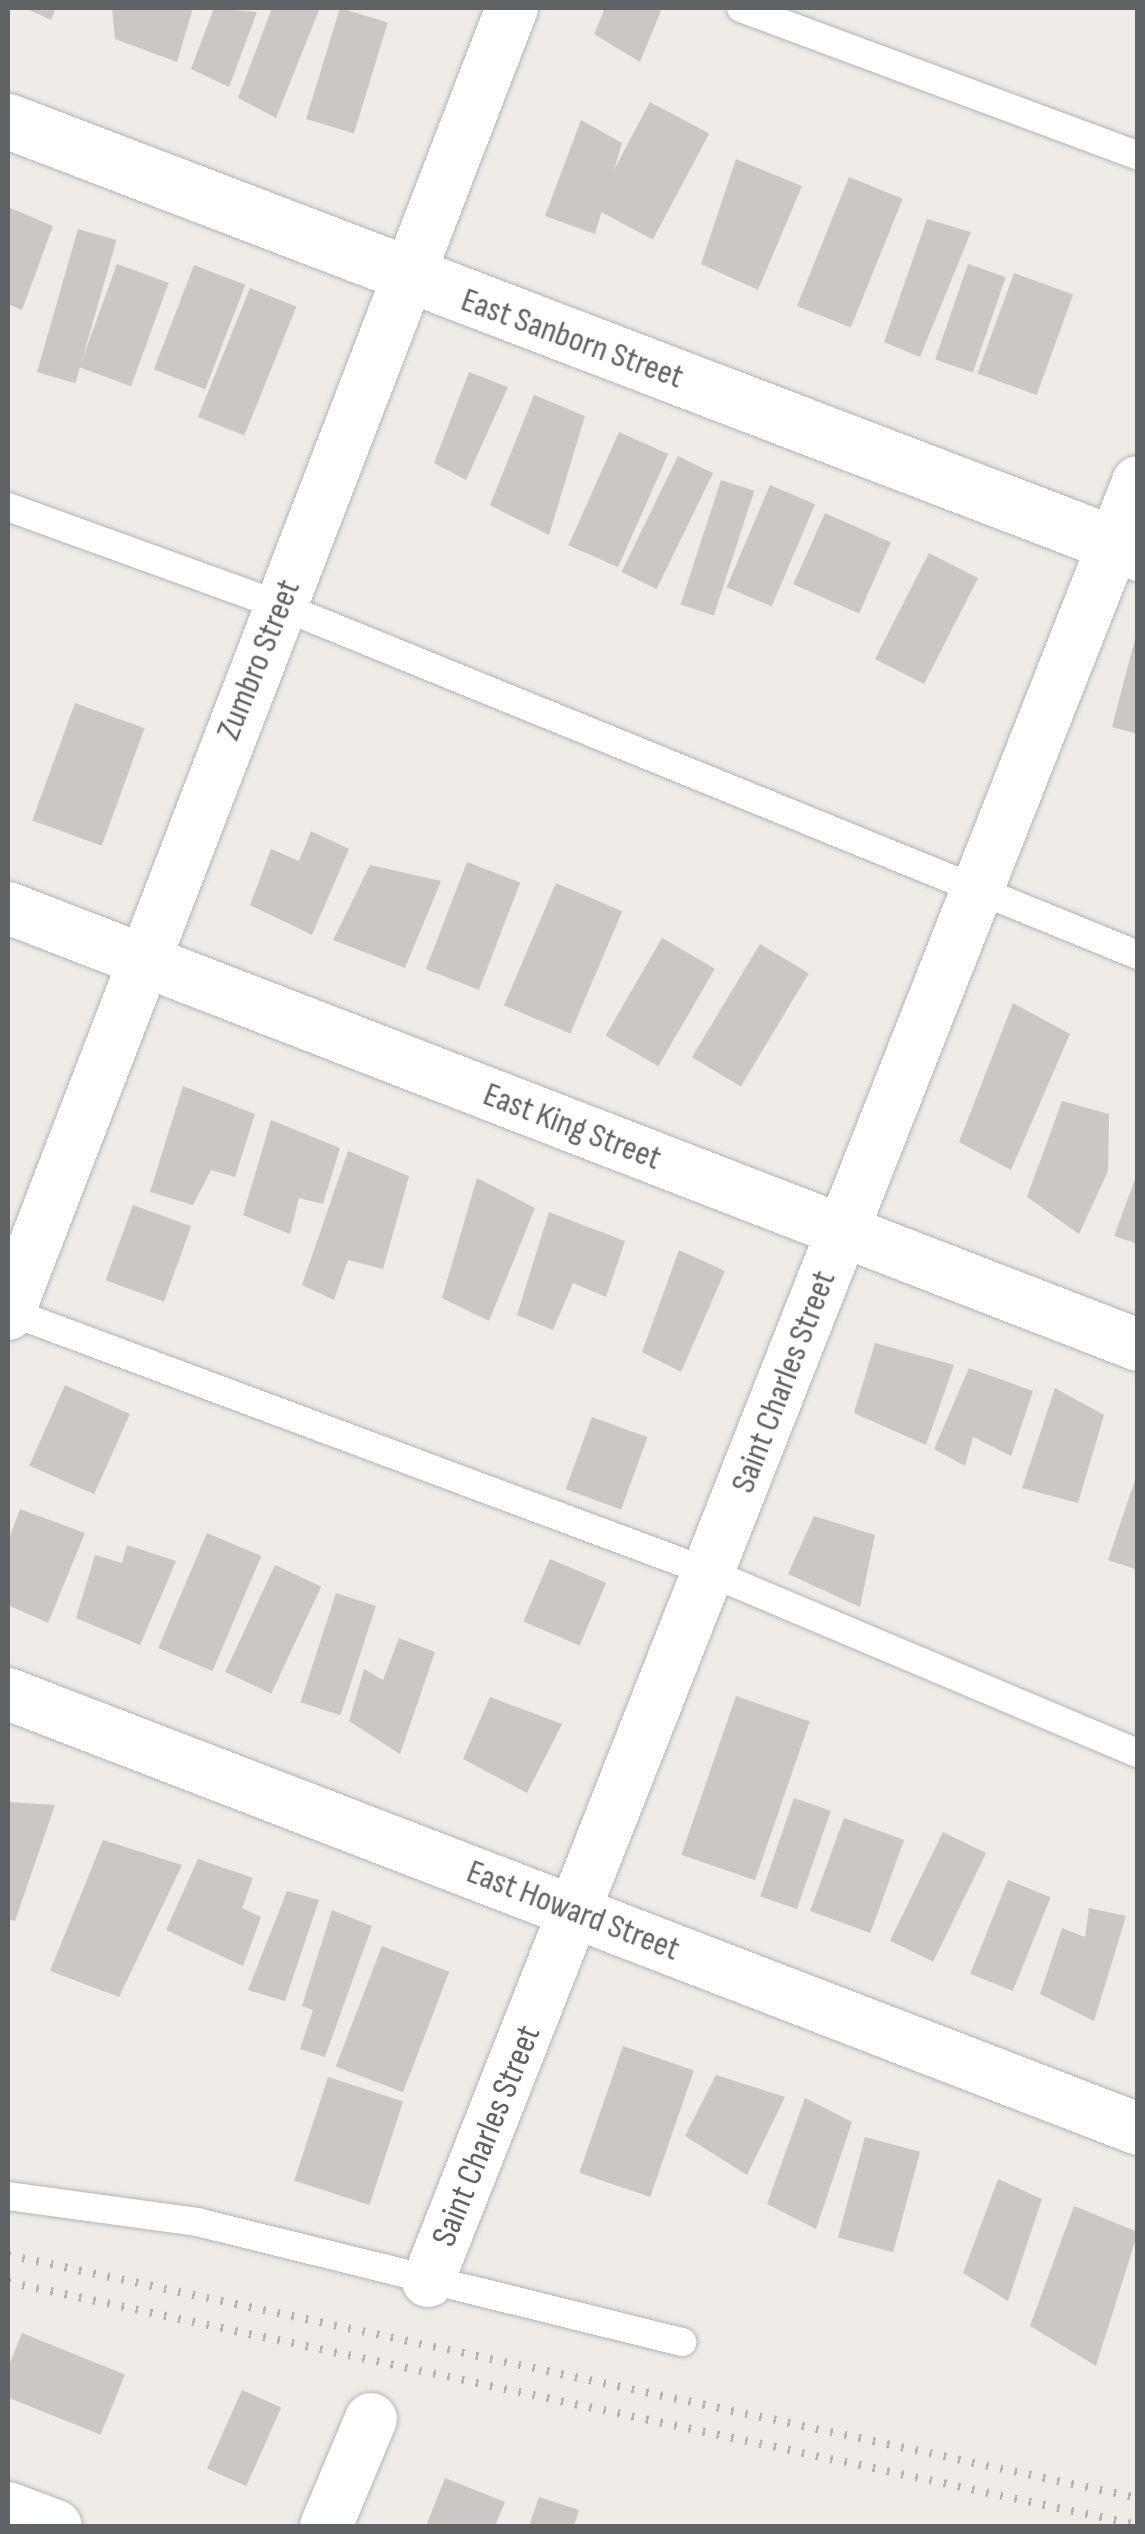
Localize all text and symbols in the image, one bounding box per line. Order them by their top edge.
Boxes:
street label: East Sanborn Street [455,279,689,399]
street label: Zumbro Street [208,574,310,746]
street label: East King Street [477,1074,667,1180]
street label: Saint Charles Street [722,1265,846,1499]
street label: East Howard Street [461,1851,685,1971]
street label: Saint Charles Street [424,2019,550,2253]

